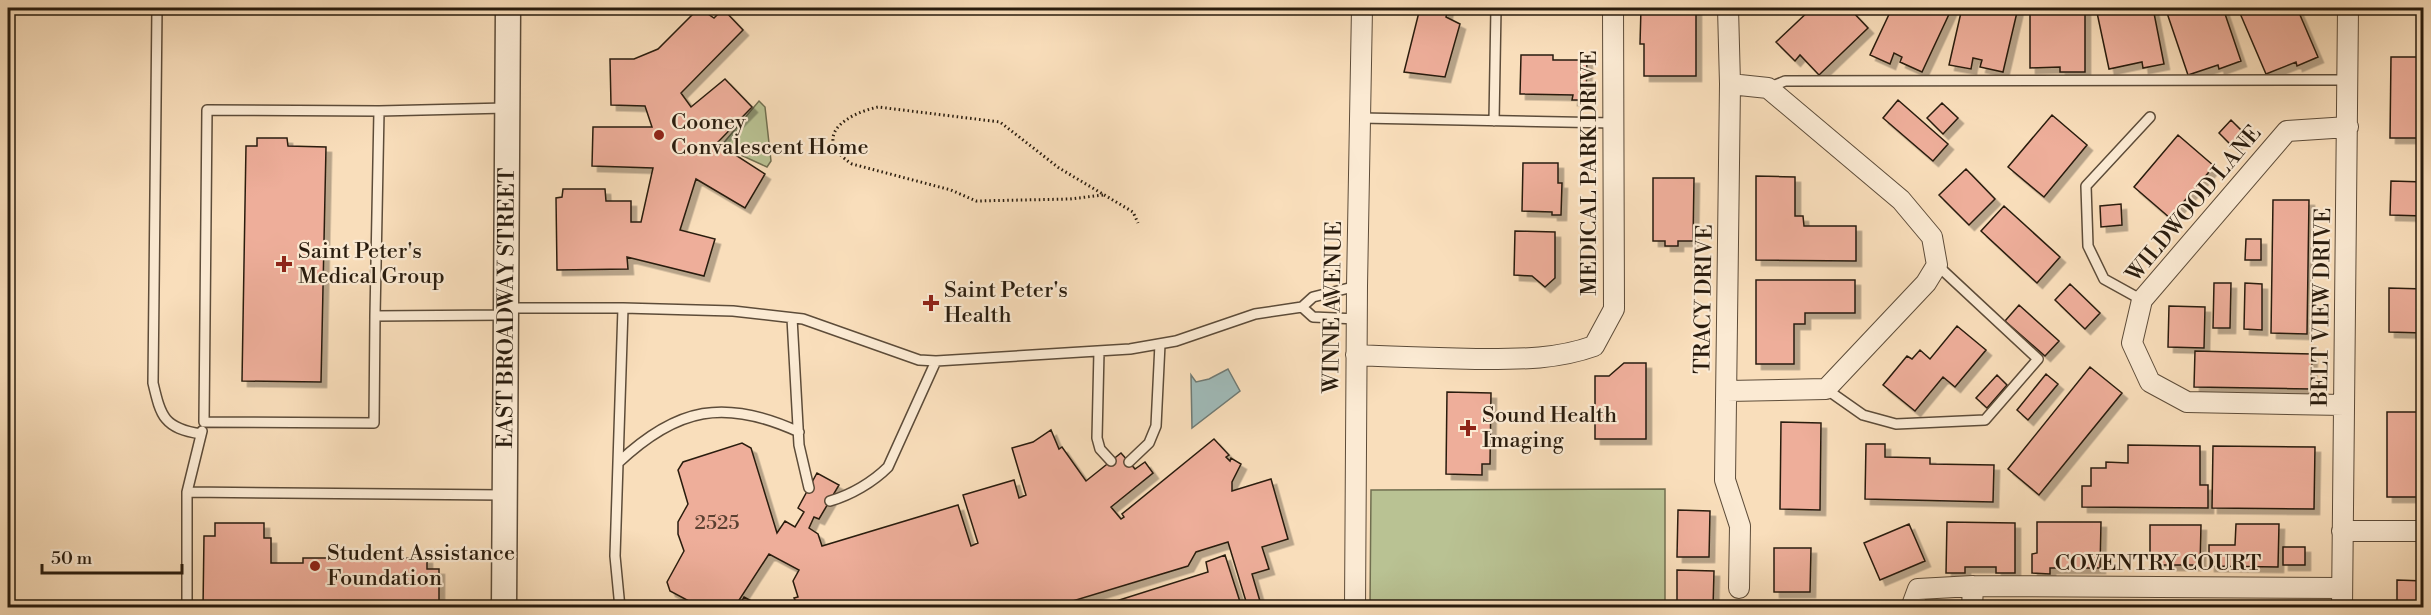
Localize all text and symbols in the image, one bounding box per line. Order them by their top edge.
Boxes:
street label: MEDICAL PARK DRIVE [1576,50,1603,296]
place label: Cooney Convalescent Home [671,109,869,161]
street label: WILDWOOD LANE [2120,120,2267,288]
marker: Cooney Convalescent Home [652,128,666,142]
street label: EAST BROADWAY STREET [492,168,520,448]
street label: BELT VIEW DRIVE [2307,207,2337,408]
street label: WINNE AVENUE [1318,221,1348,394]
street label: TRACY DRIVE [1689,224,1719,374]
place label: Saint Peter's Medical Group [298,238,445,290]
marker: Saint Peter's Medical Group [275,255,293,273]
place label: Saint Peter's Health [944,277,1068,329]
marker: Saint Peter's Health [922,294,940,312]
place label: Sound Health Imaging [1482,402,1617,454]
marker: Sound Health Imaging [1459,419,1477,437]
house number: 2525 [695,511,739,536]
scale bar [42,537,182,575]
place label: Student Assistance Foundation [327,540,515,592]
text: 50 m [51,547,93,570]
street label: COVENTRY COURT [2055,550,2261,577]
marker: Student Assistance Foundation [308,559,322,573]

